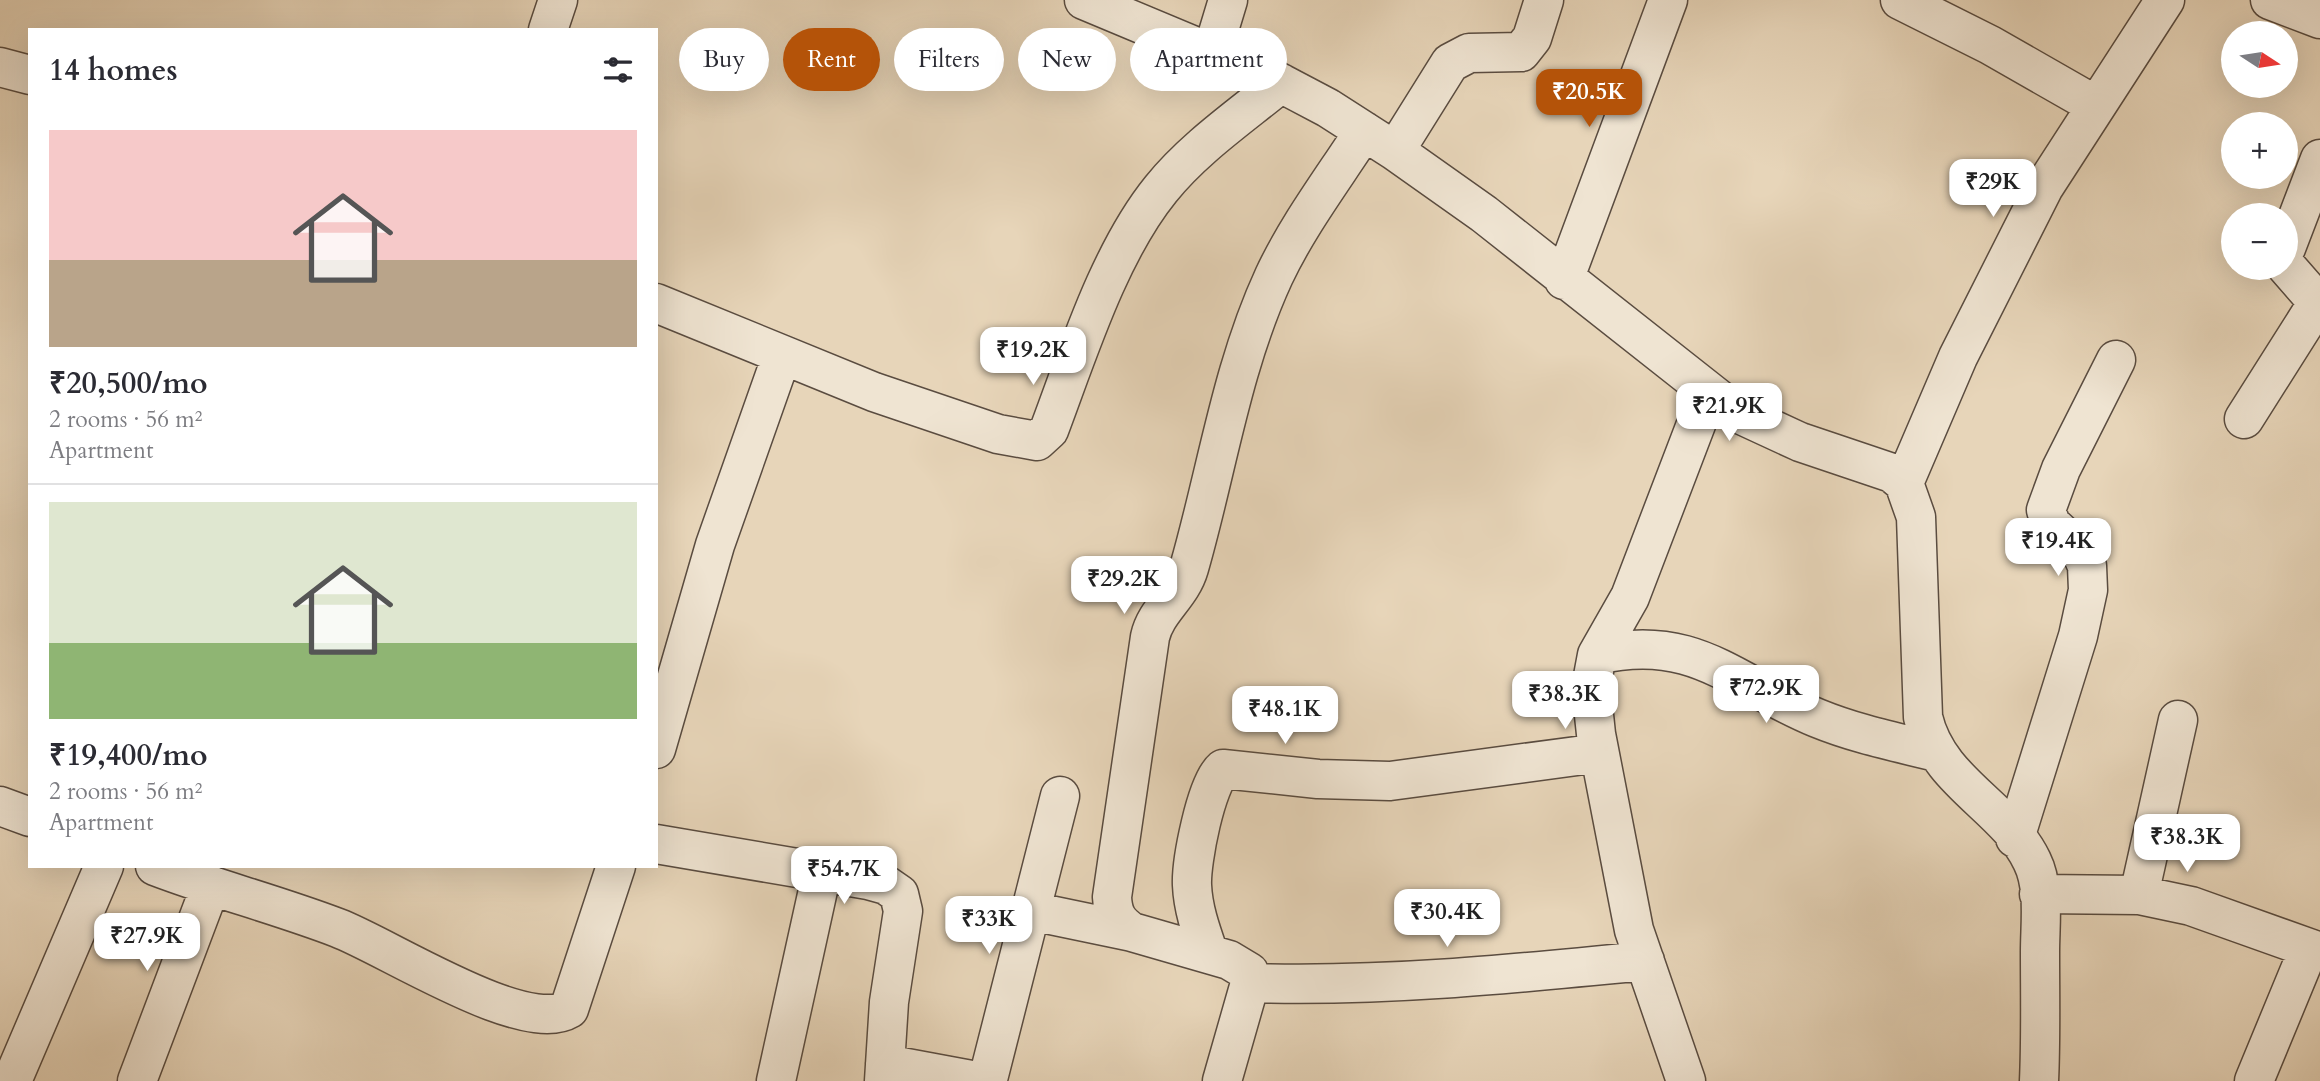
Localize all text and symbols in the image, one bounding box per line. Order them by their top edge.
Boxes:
north arrow [2221,21,2298,98]
map controls [2221,21,2298,280]
chip: Buy [679,28,769,91]
chip: Rent [783,28,880,91]
chip: Filters [894,28,1004,91]
chip: New [1018,28,1116,91]
chip: Apartment [1130,28,1287,91]
text: 14 homes [49,50,178,91]
icon: filters [599,51,637,89]
pin: ₹20.5K [1532,69,1646,129]
text: ₹20.5K [1552,76,1626,107]
button: + [2221,112,2298,189]
pin: ₹29K [1952,160,2034,219]
text: ₹29K [1965,166,2021,197]
icon: home [280,175,406,301]
button: − [2221,203,2298,280]
pin: ₹19.2K [976,328,1090,387]
text: ₹19.2K [996,334,1070,365]
text: ₹20,500/mo [49,363,208,404]
pin: ₹21.9K [1672,384,1786,443]
text: ₹21.9K [1692,390,1766,421]
text: 2 rooms · 56 m² [49,404,202,435]
text: Apartment [49,435,153,466]
pin: ₹19.4K [2001,518,2115,578]
text: ₹19.4K [2021,525,2095,556]
icon: home [280,547,406,673]
pin: ₹29.2K [1067,556,1181,616]
text: ₹29.2K [1087,563,1161,594]
pin: ₹72.9K [1709,666,1823,725]
pin: ₹38.3K [1508,672,1622,731]
text: ₹72.9K [1729,672,1803,703]
text: ₹38.3K [1528,678,1602,709]
pin: ₹48.1K [1228,686,1342,746]
text: ₹48.1K [1248,693,1322,724]
text: ₹19,400/mo [49,735,208,776]
text: 2 rooms · 56 m² [49,776,202,807]
text: Apartment [49,807,153,838]
pin: ₹38.3K [2130,814,2244,874]
text: ₹38.3K [2150,821,2224,852]
pin: ₹54.7K [787,846,901,906]
text: ₹54.7K [807,853,881,884]
pin: ₹30.4K [1390,890,1504,949]
text: ₹30.4K [1410,896,1484,927]
pin: ₹33K [948,897,1030,956]
text: ₹33K [961,903,1017,934]
pin: ₹27.9K [90,914,204,973]
text: ₹27.9K [110,920,184,951]

